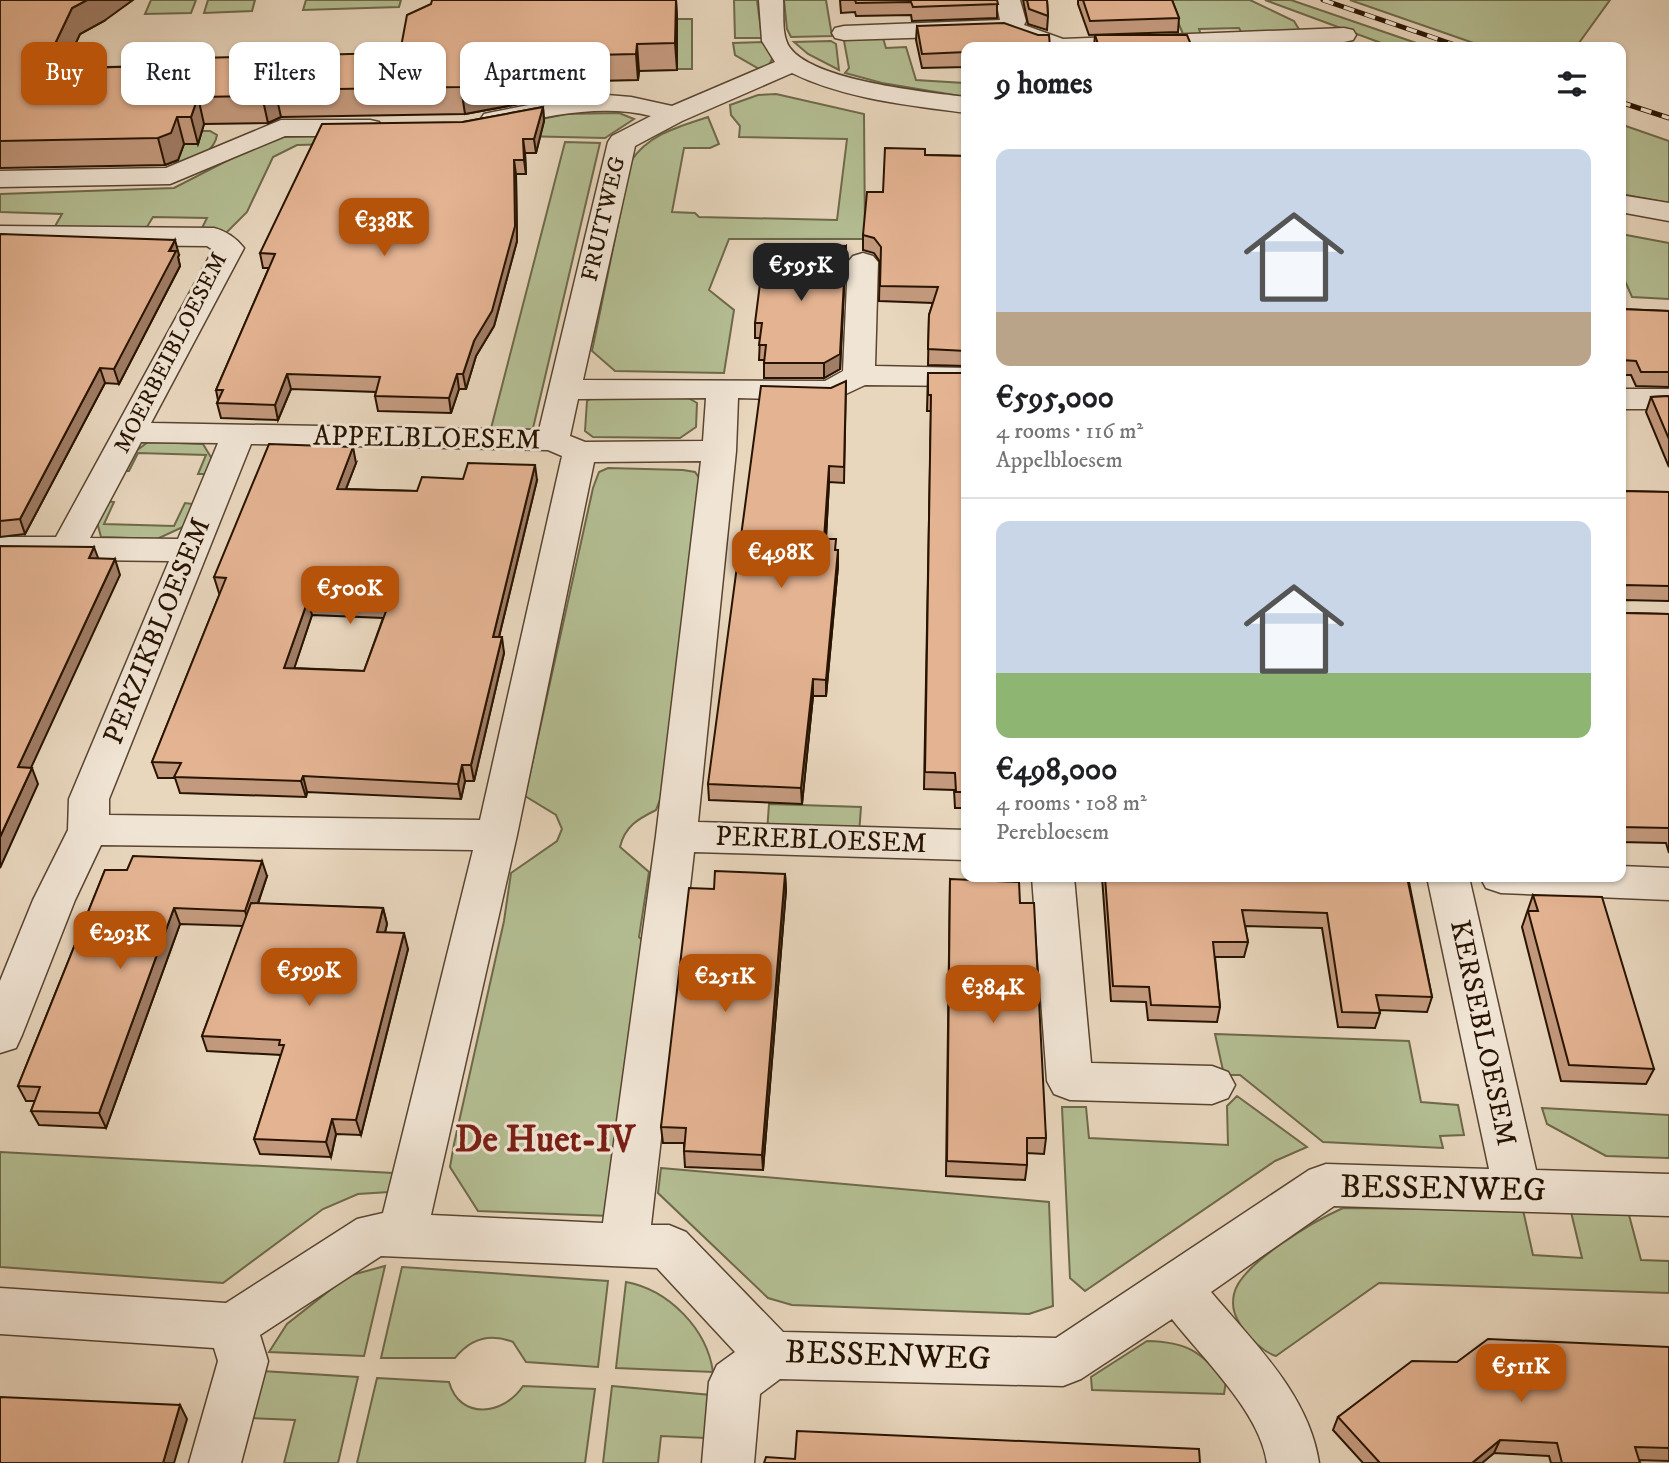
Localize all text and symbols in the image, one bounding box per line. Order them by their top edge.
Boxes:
chip: Buy [21,42,107,105]
chip: Rent [121,42,215,105]
chip: Filters [229,42,340,105]
chip: New [354,42,446,105]
chip: Apartment [460,42,610,105]
icon: filters [1553,65,1591,103]
text: 9 homes [996,66,1093,103]
street label: FRUITWEG [576,154,632,284]
icon: home [1231,194,1357,320]
pin: €338K [335,198,433,258]
text: €338K [355,206,413,235]
pin: €595K [752,244,850,303]
street label: MOERBEIBLOESEM [108,248,234,458]
text: €595K [769,251,833,280]
text: €595,000 [996,380,1114,417]
text: 4 rooms · 116 m² [996,417,1143,446]
street label: APPELBLOESEM [313,419,541,457]
text: Appelbloesem [996,446,1123,475]
street label: PERZIKBLOESEM [96,513,218,749]
pin: €498K [732,530,830,590]
text: €498K [748,538,814,567]
pin: €500K [301,566,399,626]
icon: home [1231,566,1357,692]
text: €500K [317,574,383,603]
text: €498,000 [996,752,1117,789]
text: 4 rooms · 108 m² [996,789,1147,818]
text: Perebloesem [996,818,1109,847]
street label: PEREBLOESEM [715,819,927,861]
pin: €293K [71,912,169,971]
street label: KERSEBLOESEM [1442,917,1524,1149]
text: €293K [90,919,151,948]
pin: €599K [260,948,358,1008]
pin: €251K [676,954,774,1014]
text: €599K [277,956,341,985]
text: €251K [695,962,755,991]
pin: €384K [944,965,1042,1025]
text: €384K [962,973,1024,1002]
district label: De Huet-IV [455,1117,637,1164]
street label: BESSENWEG [1340,1167,1546,1211]
street label: BESSENWEG [784,1332,992,1380]
pin: €511K [1472,1344,1570,1404]
text: €511K [1492,1352,1550,1381]

